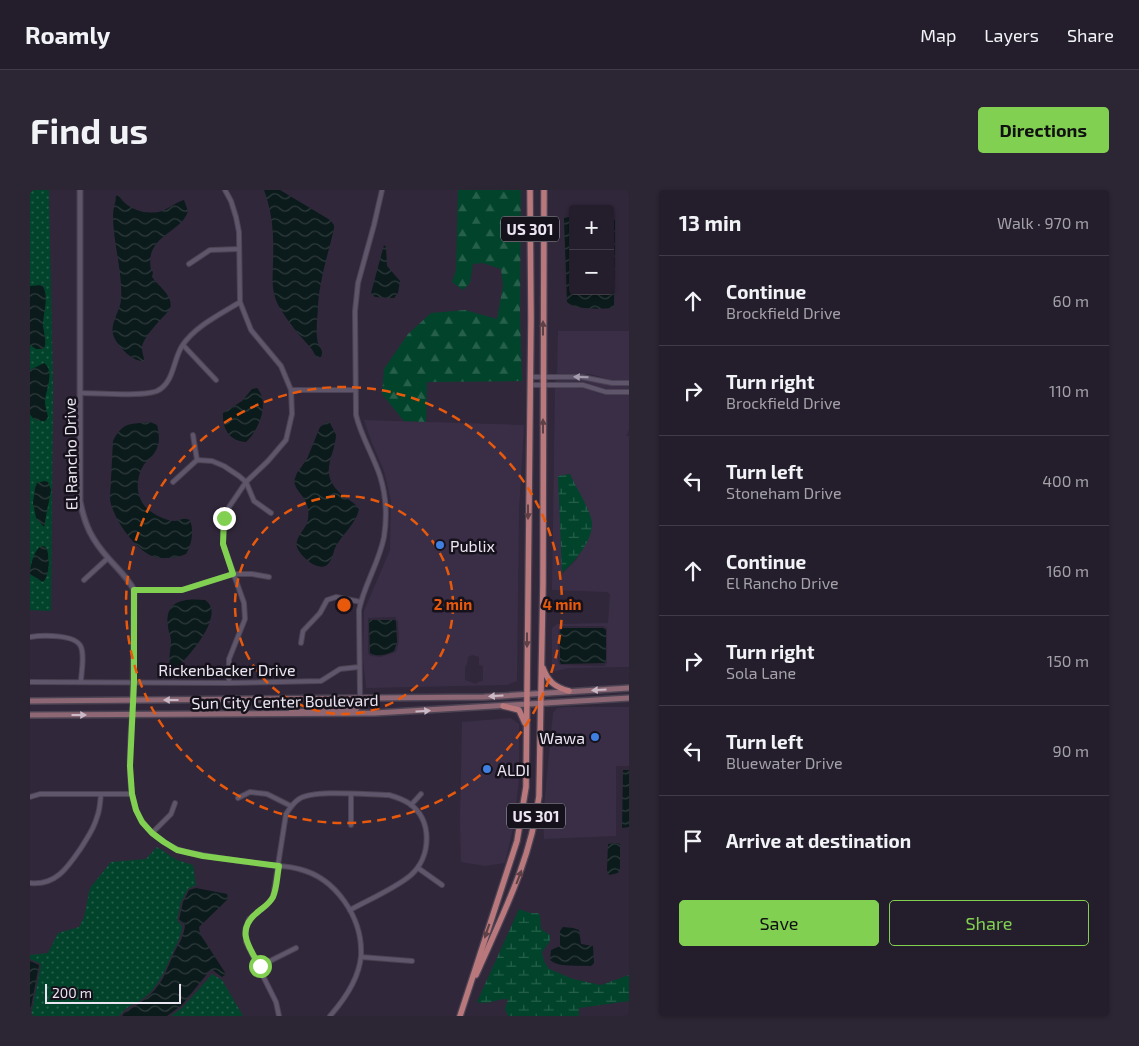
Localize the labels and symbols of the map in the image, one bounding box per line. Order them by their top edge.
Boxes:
road number: US 301 [501,216,559,242]
one-way arrow [539,320,547,336]
one-way arrow [573,373,589,381]
street label: El Rancho Drive [60,398,80,510]
one-way arrow [539,418,547,434]
one-way arrow [524,504,532,520]
route end [213,507,236,530]
place label: Publix [450,536,495,555]
marker: Publix [434,539,446,551]
text: 2 min [434,595,472,613]
text: 4 min [542,595,582,613]
centre of rings [335,596,353,614]
one-way arrow [523,632,531,648]
street label: Rickenbacker Drive [158,660,296,679]
one-way arrow [591,686,607,694]
street label: Sun City Center Boulevard [191,690,379,712]
one-way arrow [487,693,503,701]
one-way arrow [163,696,179,704]
one-way arrow [416,706,432,714]
one-way arrow [71,711,87,719]
place label: Wawa [539,728,585,747]
marker: Wawa [589,731,601,743]
place label: ALDI [497,760,530,779]
marker: ALDI [481,763,493,775]
road number: US 301 [507,804,565,828]
one-way arrow [515,870,523,885]
one-way arrow [483,924,491,939]
route start [249,955,272,978]
scale bar [45,981,181,1004]

